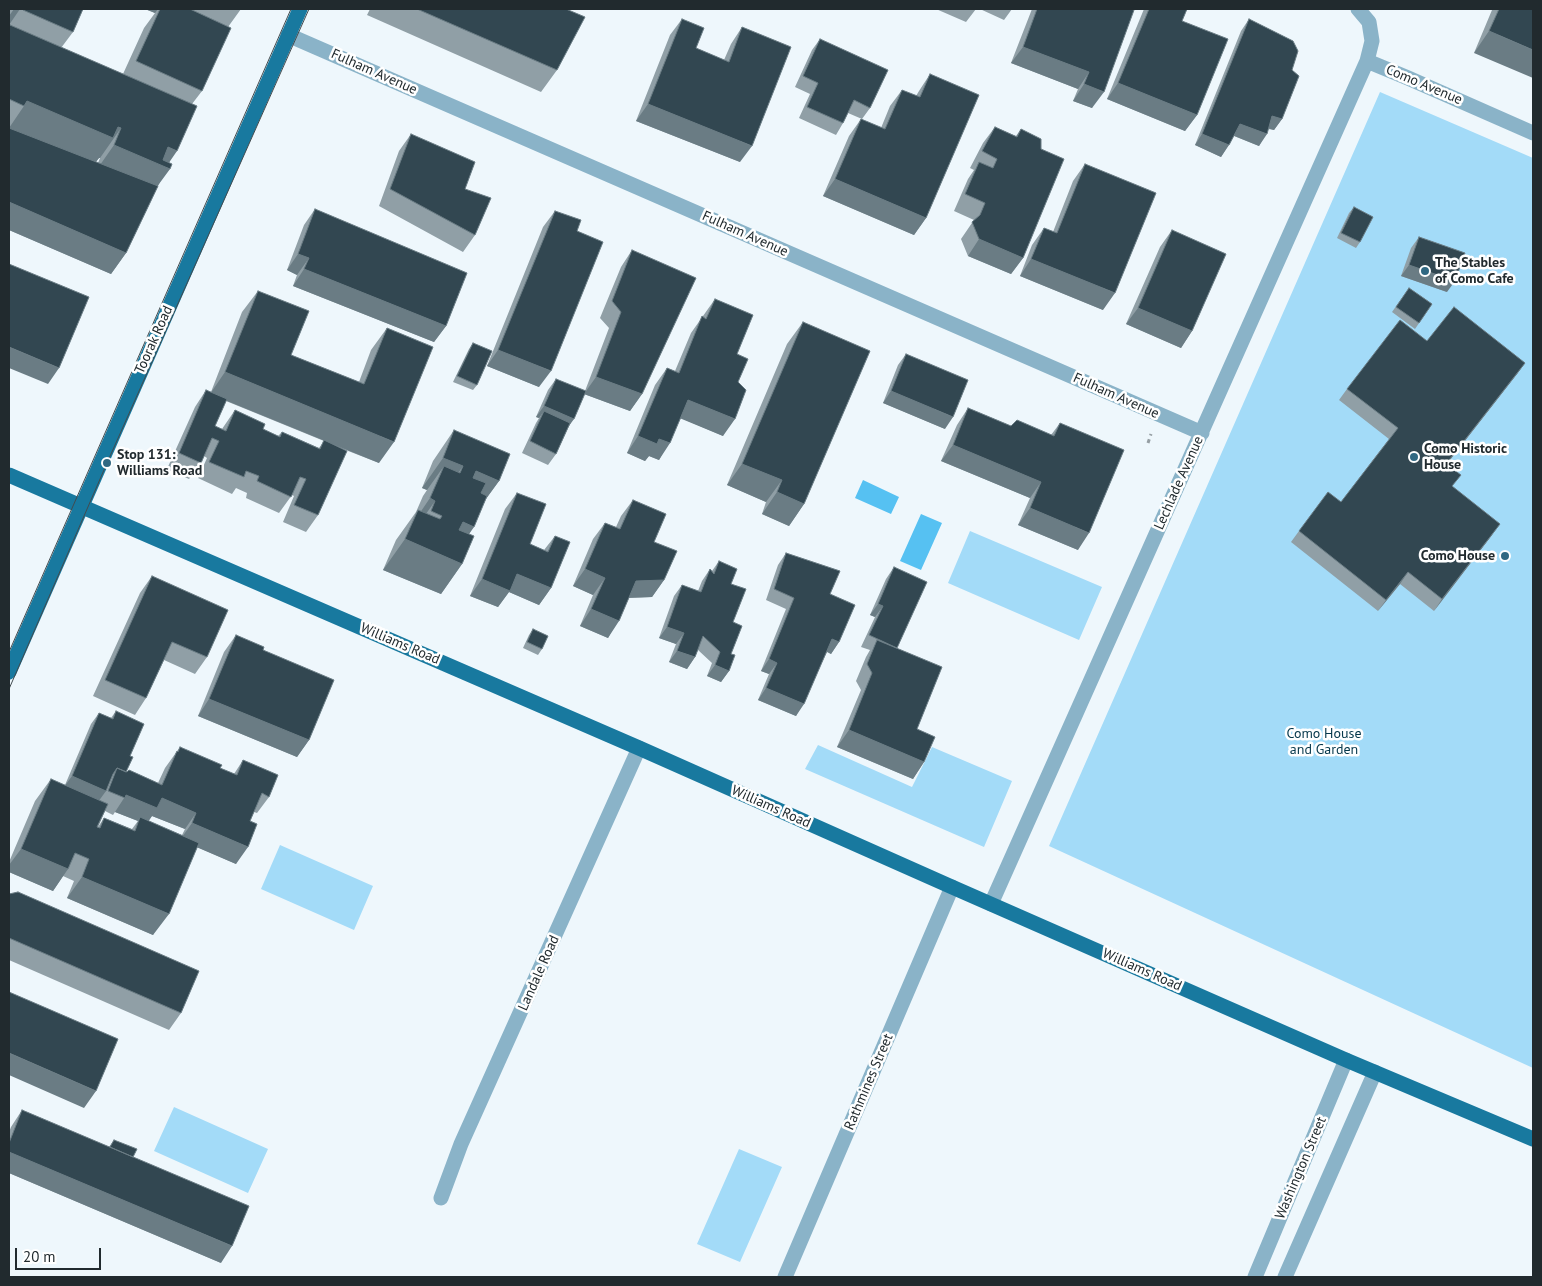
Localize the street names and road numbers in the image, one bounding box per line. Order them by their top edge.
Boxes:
street label: Fulham Avenue [328,46,420,98]
street label: Como Avenue [1383,61,1465,109]
street label: Fulham Avenue [699,208,791,260]
street label: Toorak Road [132,303,176,377]
street label: Fulham Avenue [1070,370,1162,422]
street label: Lechlade Avenue [1151,434,1207,532]
street label: Williams Road [358,620,442,668]
street label: Williams Road [729,782,813,832]
street label: Landale Road [515,933,563,1013]
street label: Williams Road [1100,945,1184,995]
street label: Rathmines Street [841,1031,897,1133]
street label: Washington Street [1272,1114,1330,1222]

